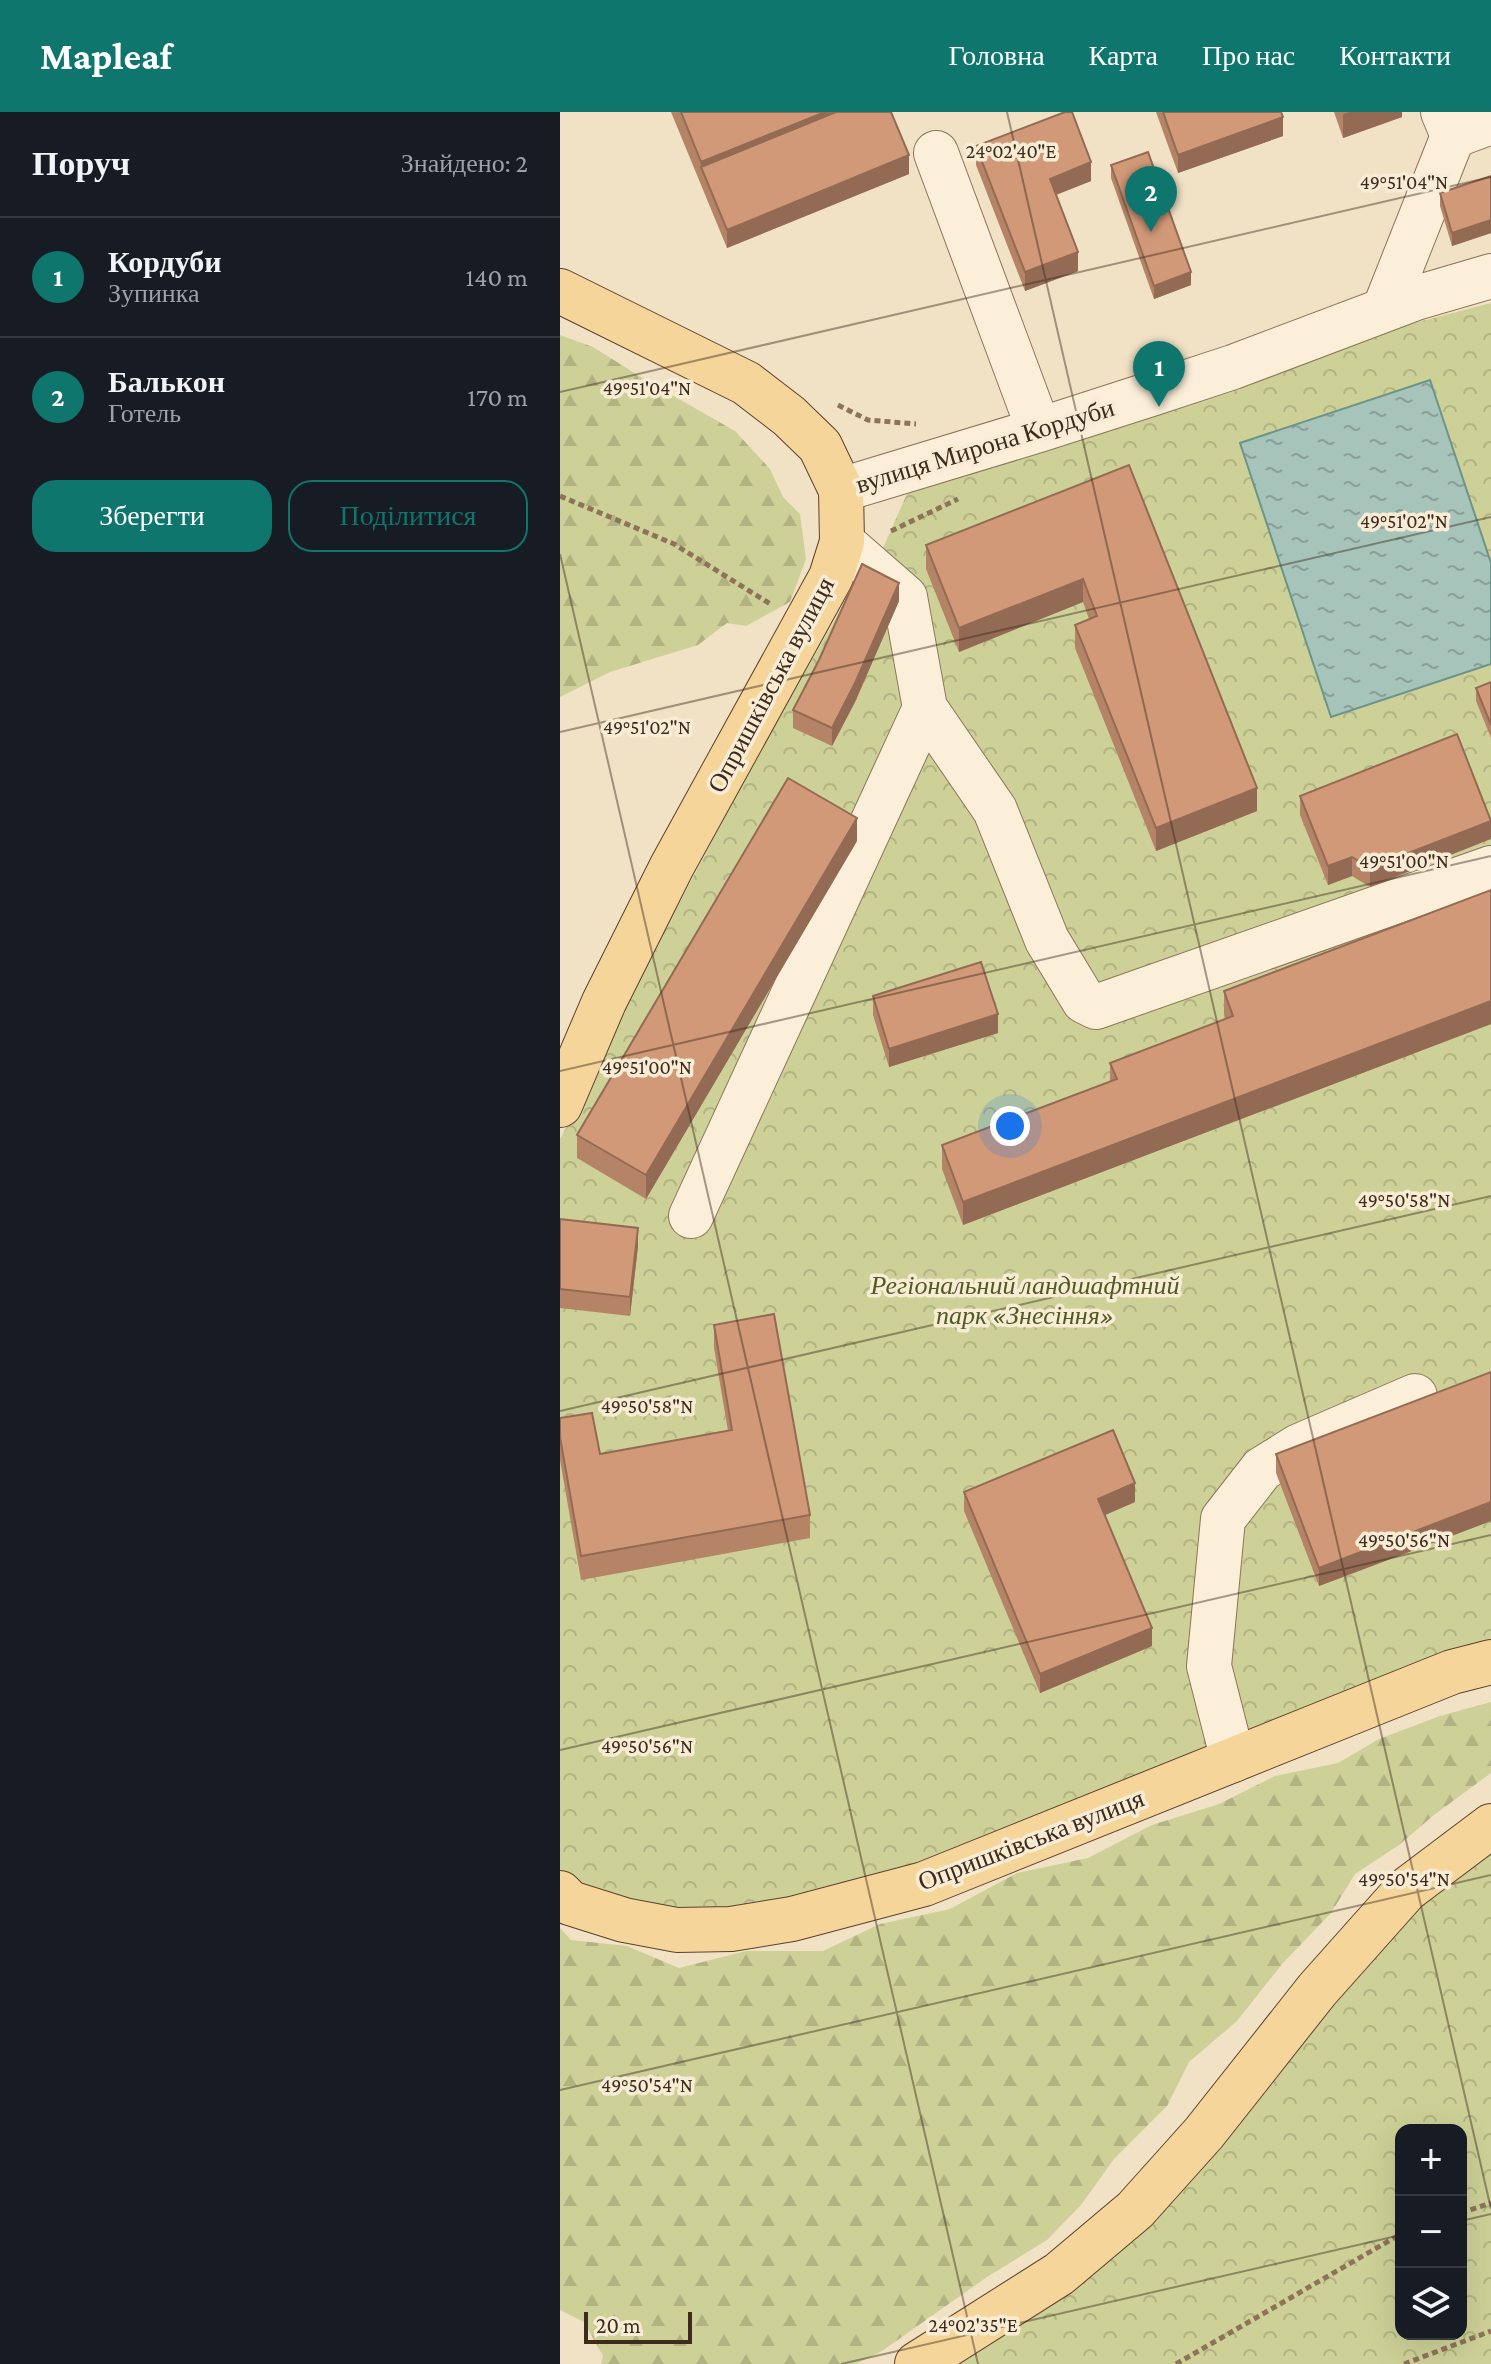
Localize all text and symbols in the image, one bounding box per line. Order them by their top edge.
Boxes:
text: Mapleaf [40,35,172,77]
text: Головна [949,40,1045,71]
text: Карта [1089,40,1158,71]
text: Про нас [1202,40,1295,71]
text: Контакти [1339,40,1451,71]
text: 24°02'40"E [966,140,1057,162]
text: Поруч [32,145,130,182]
text: Знайдено: 2 [401,149,528,178]
pin: 2 [1125,166,1177,232]
text: 49°51'04"N [1360,171,1448,193]
text: Кордуби [108,245,222,278]
text: 1 [53,263,63,292]
text: 140 m [466,263,528,292]
text: Зупинка [108,279,200,308]
pin: 1 [1133,341,1185,407]
text: Балькон [108,365,225,398]
text: 49°51'04"N [603,377,691,399]
text: 2 [51,383,65,412]
text: 170 m [467,383,528,412]
street label: вулиця Мирона Кордуби [852,393,1118,499]
text: Готель [108,399,181,428]
button: Зберегти [32,480,272,552]
button: Поділитися [288,480,528,552]
text: 49°51'02"N [1360,510,1448,532]
street label: Опришківська вулиця [702,572,840,798]
text: 49°51'02"N [603,716,691,738]
text: 49°51'00"N [1359,850,1449,872]
text: 49°51'00"N [602,1056,692,1078]
your location [990,1106,1030,1146]
text: 49°50'58"N [1358,1189,1450,1211]
park label: Регіональний ландшафтний парк «Знесіння» [870,1271,1179,1330]
text: 49°50'58"N [601,1395,693,1417]
text: 49°50'56"N [1358,1529,1450,1551]
text: 49°50'56"N [601,1735,693,1757]
street label: Опришківська вулиця [914,1784,1148,1896]
text: 49°50'54"N [1358,1868,1450,1890]
text: 49°50'54"N [601,2074,693,2096]
map controls [1395,2124,1467,2340]
button: + [1395,2124,1467,2196]
button: − [1395,2196,1467,2268]
button: layers [1395,2268,1467,2340]
scale bar [584,2308,692,2344]
text: 20 m [596,2313,641,2338]
text: 24°02'35"E [928,2314,1018,2336]

